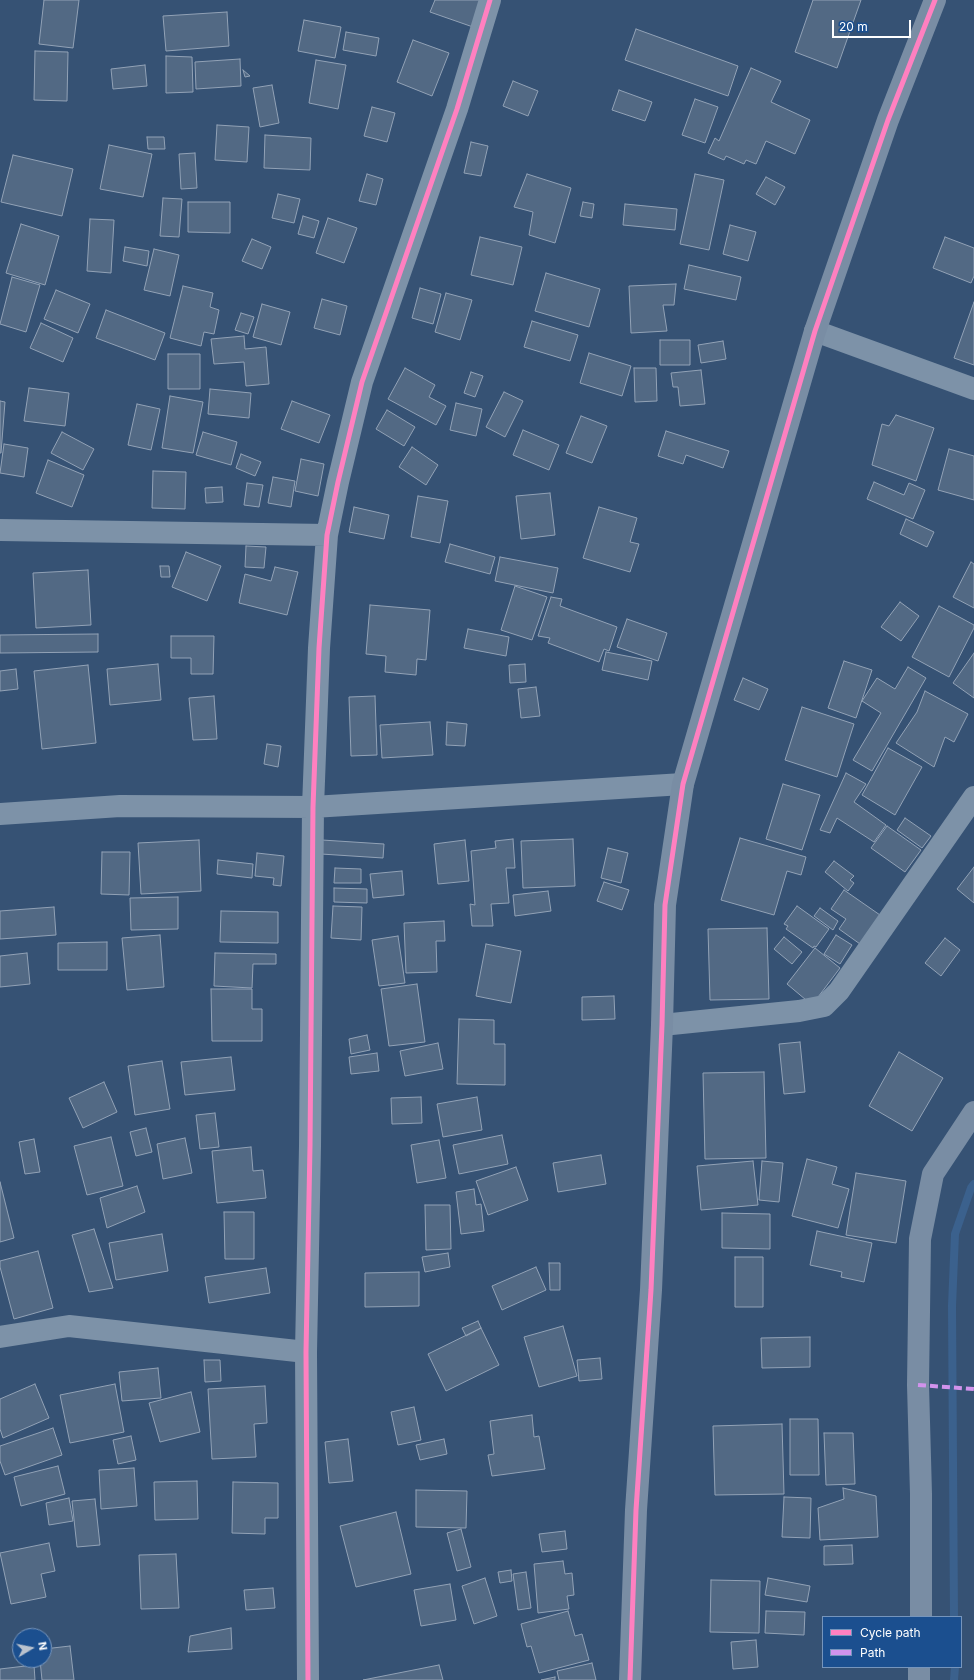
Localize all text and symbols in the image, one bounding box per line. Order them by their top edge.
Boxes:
scale bar [834,12,913,38]
text: 20 m [839,19,868,34]
legend [822,1616,962,1668]
text: Cycle path [860,1625,921,1640]
north arrow [12,1628,52,1668]
text: N [35,1641,50,1651]
text: Path [860,1645,885,1660]

